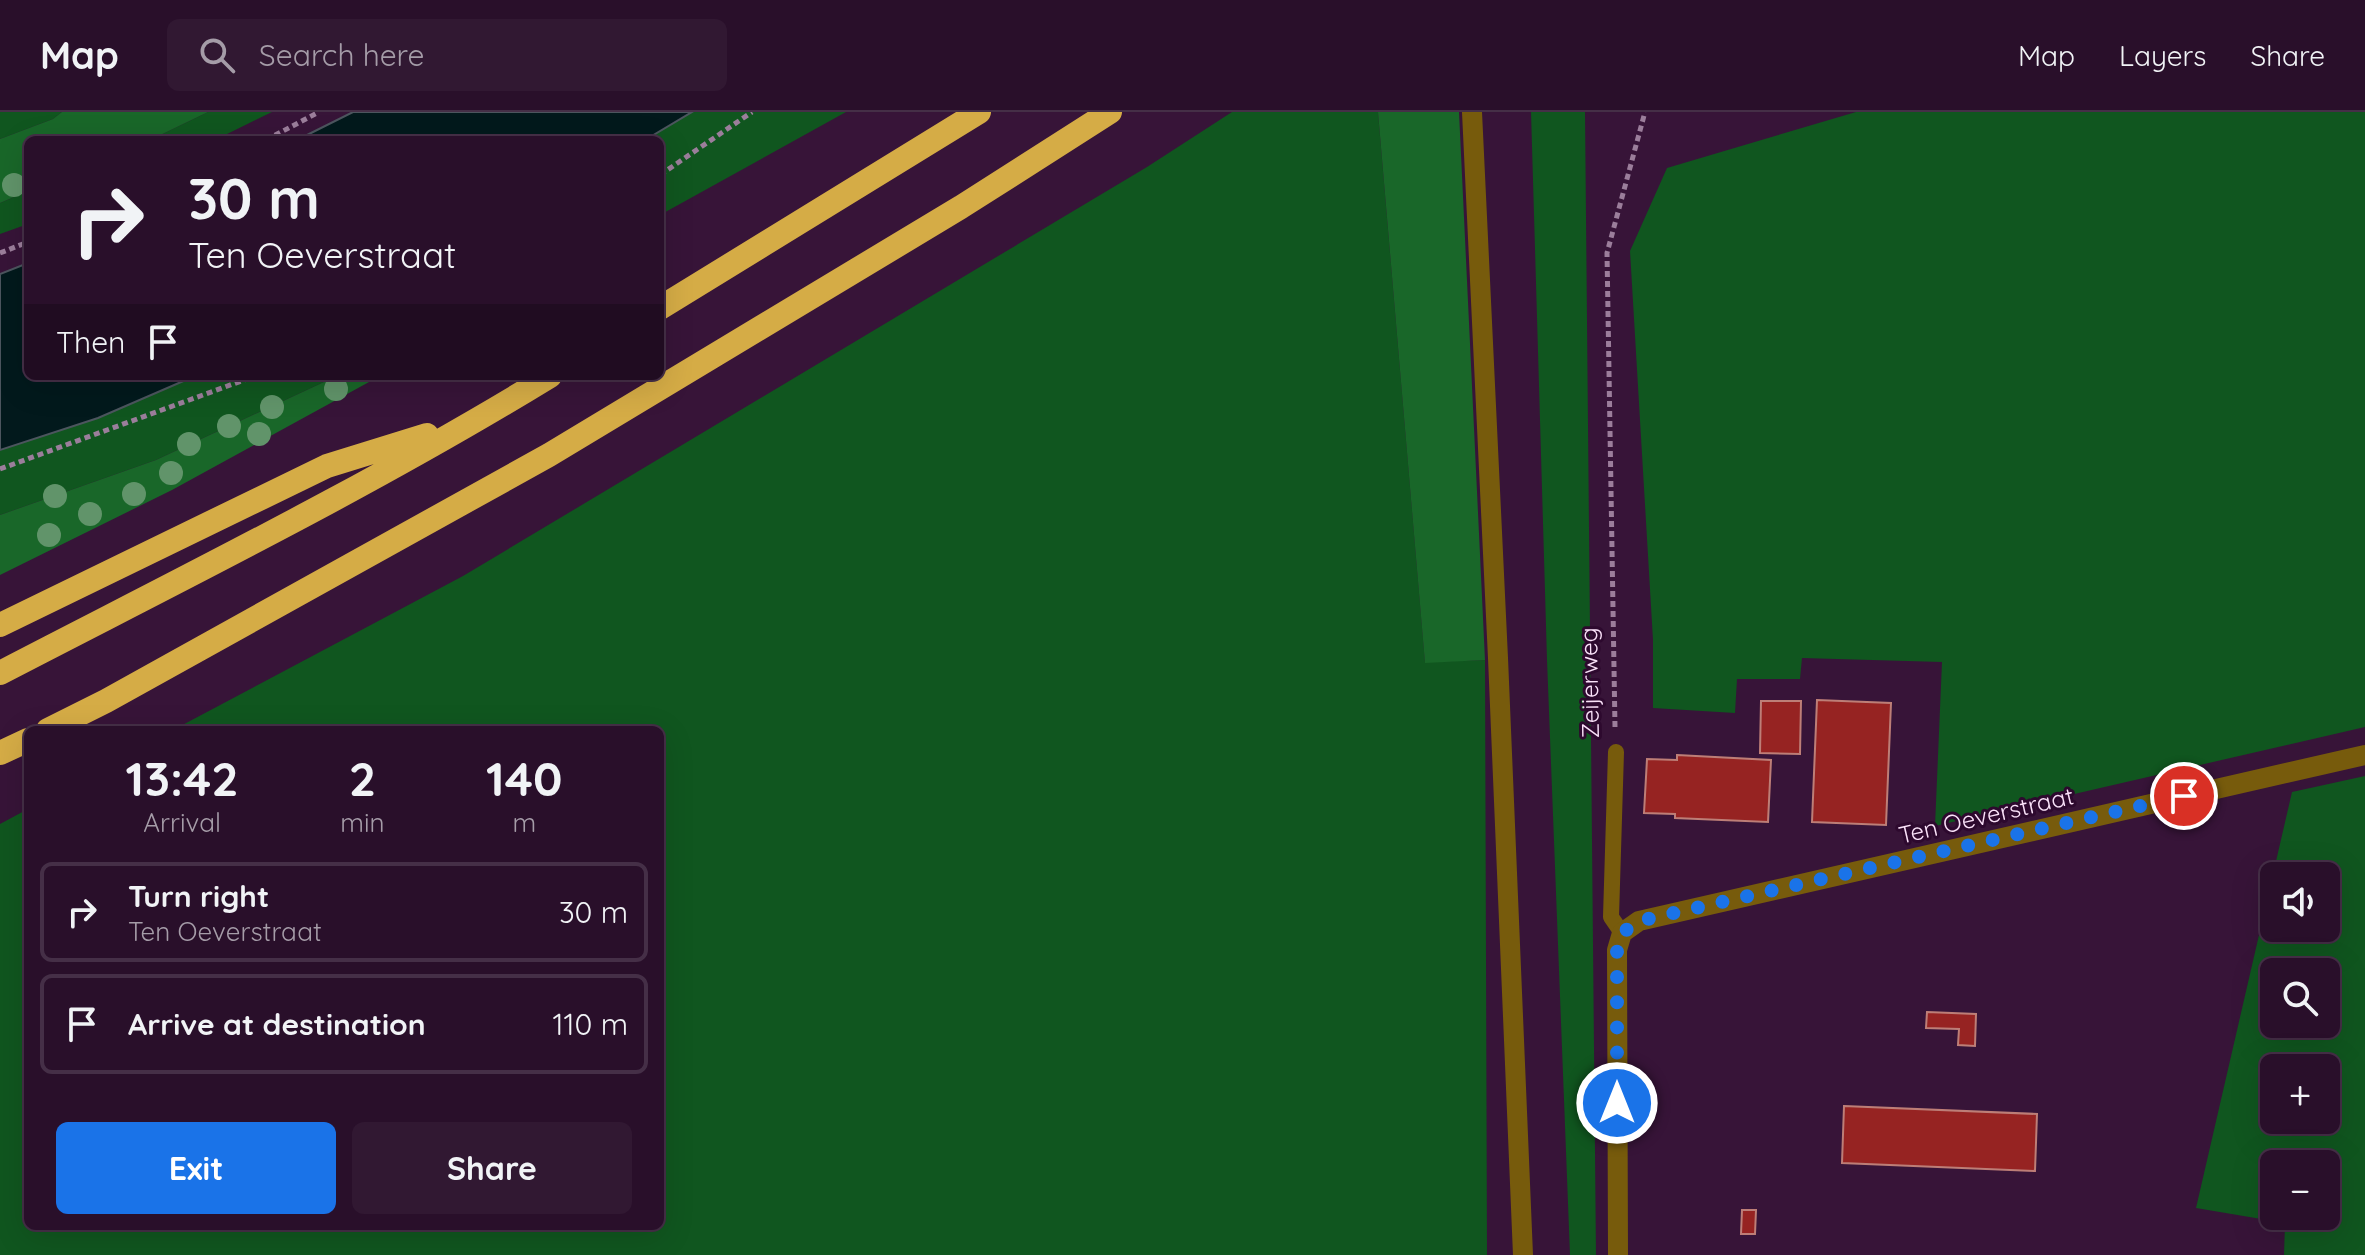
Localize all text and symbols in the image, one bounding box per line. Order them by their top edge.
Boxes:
search box [167,19,727,91]
text: Map [40,31,119,79]
icon: search [195,33,239,77]
text: Search here [259,36,424,74]
text: Map [2018,38,2075,73]
text: Layers [2119,38,2206,73]
text: Share [2250,38,2325,73]
text: 30 m [188,163,320,233]
icon: right [56,168,160,272]
text: Ten Oeverstraat [188,232,456,277]
icon: arrive [141,320,185,364]
text: Then [56,323,125,361]
street label: Zeijerweg [1573,627,1605,739]
text: 13:42 [126,748,239,808]
text: 2 [349,748,376,808]
text: 140 [486,748,562,808]
pin [2150,762,2218,830]
icon: arrive [2162,774,2206,818]
street label: Ten Oeverstraat [1896,780,2076,850]
text: Arrival [143,806,221,839]
text: min [340,806,385,839]
text: m [512,806,536,839]
map controls [2260,862,2340,1230]
button: sound [2260,862,2340,942]
text: Turn right [128,877,269,915]
icon: right [60,890,104,934]
text: 30 m [559,893,628,931]
text: Ten Oeverstraat [128,915,322,948]
button: search [2260,958,2340,1038]
icon: arrive [60,1002,104,1046]
text: Arrive at destination [128,1005,426,1043]
text: 110 m [552,1005,628,1043]
button: + [2260,1054,2340,1134]
position arrow [1575,1061,1659,1145]
button: Exit [56,1122,336,1214]
button: Share [352,1122,632,1214]
button: − [2260,1150,2340,1230]

